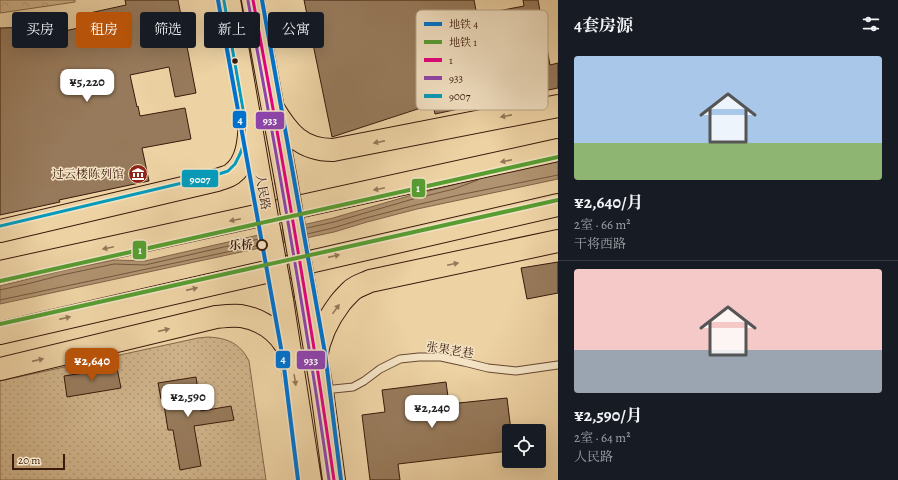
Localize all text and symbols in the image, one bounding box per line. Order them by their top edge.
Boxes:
legend [416,10,548,110]
chip: 买房 [12,12,68,48]
chip: 租房 [76,12,132,48]
chip: 筛选 [140,12,196,48]
chip: 新上 [204,12,260,48]
chip: 公寓 [268,12,324,48]
icon: filters [860,13,882,35]
text: 4套房源 [574,14,633,37]
text: 地铁 4 [449,17,478,32]
text: 地铁 1 [449,35,477,50]
text: 1 [449,53,453,68]
unlabelled marker [230,56,240,66]
pin: ¥5,220 [54,69,120,103]
text: 933 [449,71,463,86]
text: ¥5,220 [69,73,105,90]
icon: home [692,82,764,154]
text: 9007 [449,89,471,104]
line badge: 4 [232,110,247,129]
line badge: 933 [255,111,285,130]
text: 4 [237,113,243,128]
text: 933 [263,113,278,128]
one-way arrow [500,114,512,120]
one-way arrow [372,139,385,145]
one-way arrow [500,159,512,165]
museum icon: 过云楼陈列馆 [127,163,149,185]
place label: 过云楼陈列馆 [52,166,124,182]
line badge: 9007 [181,169,219,188]
text: 9007 [190,172,211,187]
street label: 人民路 [252,173,274,211]
line badge: 1 [411,178,426,198]
text: 1 [416,181,420,196]
one-way arrow [373,186,385,192]
text: ¥2,640/月 [574,191,644,214]
text: 2室 · 66 m² [574,216,631,233]
one-way arrow [228,218,241,224]
text: 干将西路 [574,235,626,252]
place label: 乐桥 [229,237,253,253]
marker: 乐桥 [256,239,268,251]
line badge: 1 [132,240,147,260]
text: 1 [138,243,142,258]
one-way arrow [101,246,114,252]
one-way arrow [328,253,340,259]
one-way arrow [447,260,459,266]
one-way arrow [186,285,198,291]
icon: home [692,295,764,367]
one-way arrow [331,304,340,315]
one-way arrow [59,315,71,321]
one-way arrow [158,326,171,332]
street label: 张果老巷 [425,338,475,362]
pin: ¥2,640 [59,348,125,382]
line badge: 4 [275,350,291,369]
line badge: 933 [296,350,326,370]
text: ¥2,640 [74,352,110,369]
text: 4 [280,352,286,367]
text: 933 [304,353,319,368]
one-way arrow [32,357,44,363]
one-way arrow [292,374,298,386]
pin: ¥2,590 [155,384,221,418]
text: ¥2,590 [170,388,206,405]
pin: ¥2,240 [399,395,465,429]
text: ¥2,240 [414,399,450,416]
text: ¥2,590/月 [574,404,643,427]
map controls [502,424,546,468]
button: locate [502,424,546,468]
text: 2室 · 64 m² [574,429,630,446]
text: 人民路 [574,448,613,465]
scale bar [12,452,65,471]
text: 20 m [18,453,40,468]

